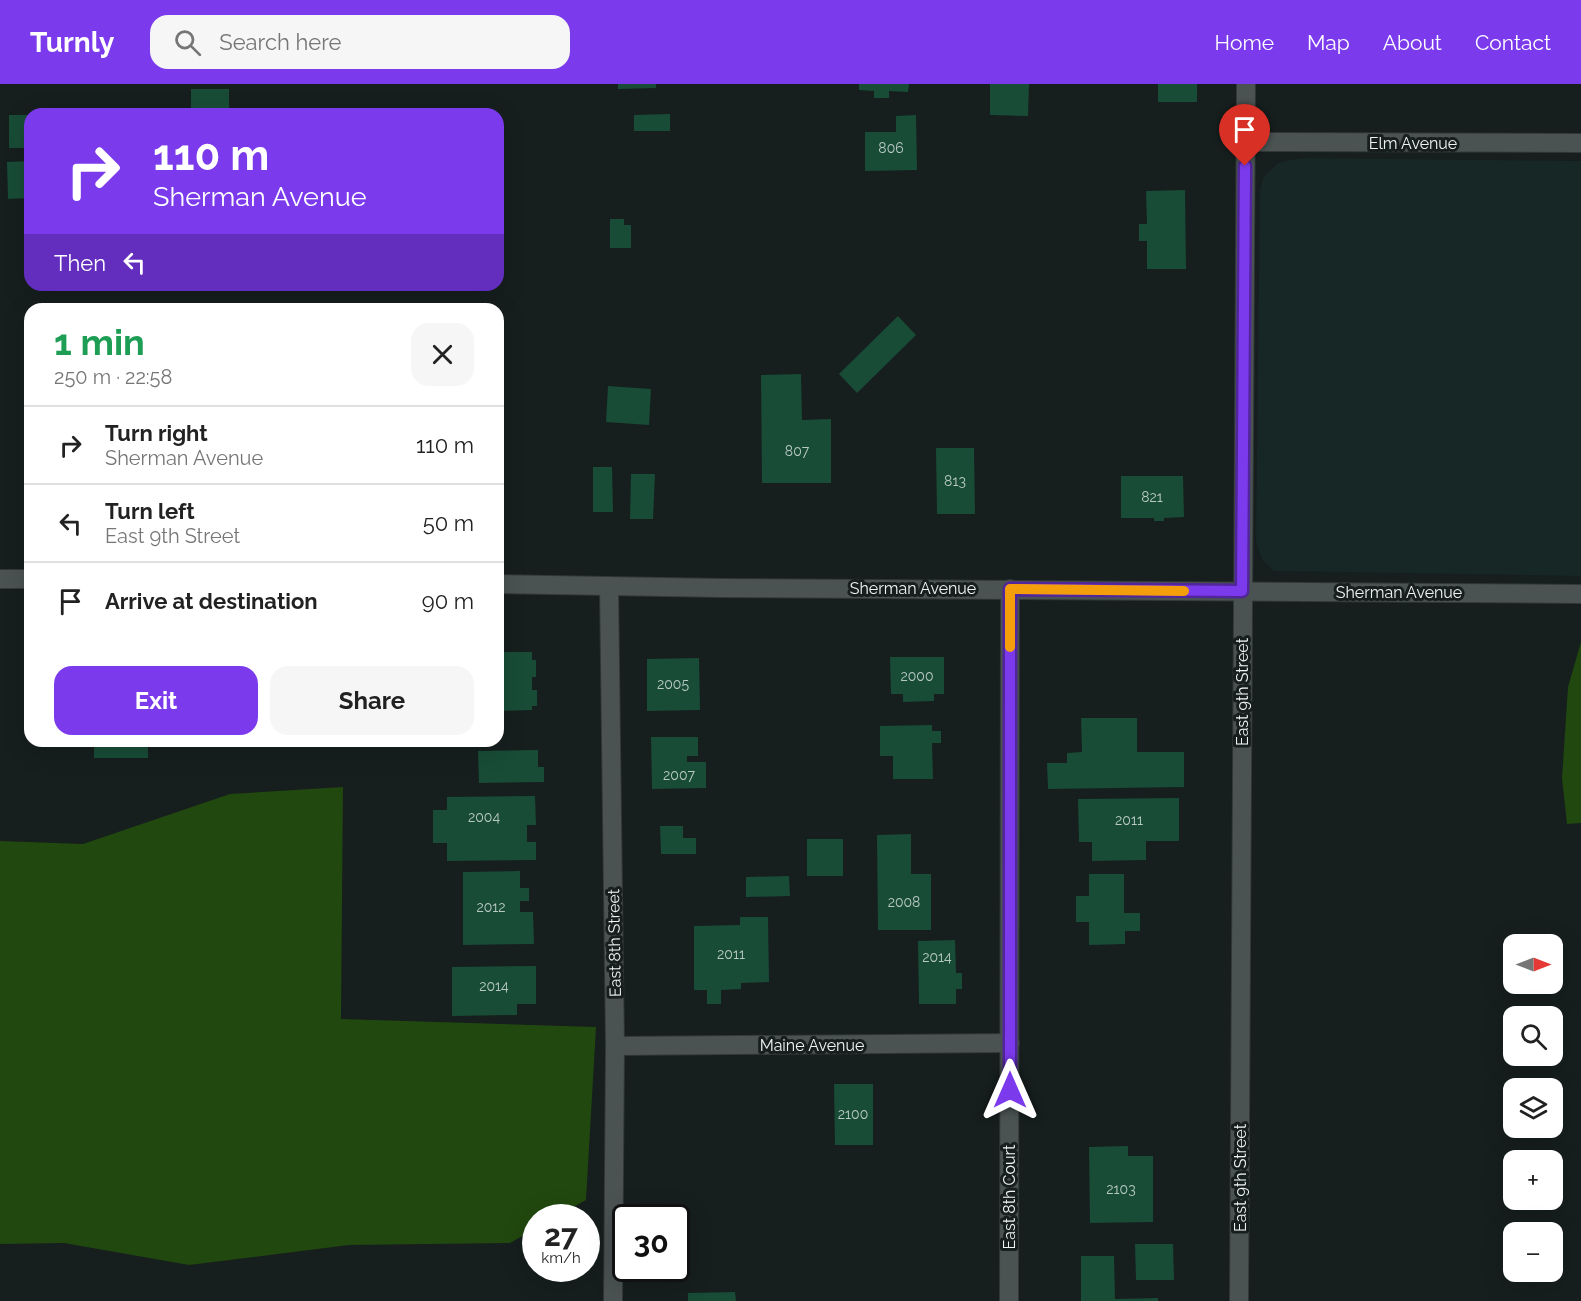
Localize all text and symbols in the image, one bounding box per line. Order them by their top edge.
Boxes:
search box [150,15,570,69]
text: Turnly [30,26,114,59]
icon: search [171,26,204,59]
text: Search here [219,29,341,55]
text: Home [1215,30,1274,55]
text: Map [1307,30,1350,55]
text: About [1383,30,1442,55]
text: Contact [1475,30,1551,55]
pin [1219,104,1270,166]
icon: arrive [1228,113,1261,146]
text: 110 m [153,131,269,180]
icon: right [54,132,132,210]
street label: Elm Avenue [1369,134,1457,153]
house number: 806 [878,140,904,156]
text: Sherman Avenue [153,181,367,212]
icon: left [118,246,151,279]
text: Then [54,250,106,276]
text: 1 min [54,321,145,363]
button: close [411,323,474,386]
text: 250 m · 22:58 [54,365,172,389]
text: Turn right [105,420,208,446]
icon: right [54,429,87,462]
text: 110 m [416,432,474,458]
house number: 807 [785,443,810,459]
text: Sherman Avenue [105,446,263,470]
house number: 813 [944,473,966,489]
house number: 821 [1141,489,1163,505]
text: Turn left [105,498,195,524]
icon: left [54,507,87,540]
text: 50 m [423,510,474,536]
text: East 9th Street [105,524,240,548]
street label: Sherman Avenue [850,579,976,598]
street label: Sherman Avenue [1336,583,1462,602]
icon: arrive [54,585,87,618]
text: Arrive at destination [105,588,318,614]
text: 90 m [422,588,474,614]
street label: East 9th Street [1233,637,1252,746]
button: Exit [54,666,258,735]
button: Share [270,666,474,735]
house number: 2000 [901,668,934,684]
house number: 2005 [657,676,689,692]
house number: 2007 [663,767,695,783]
house number: 2004 [468,809,500,825]
house number: 2011 [1115,812,1143,828]
street label: East 8th Street [604,888,625,997]
house number: 2008 [888,894,920,910]
house number: 2012 [476,899,506,915]
north arrow [1503,934,1563,994]
map controls [1503,934,1563,1282]
house number: 2011 [717,946,745,962]
house number: 2014 [922,949,952,965]
house number: 2014 [479,978,509,994]
button: search [1503,1006,1563,1066]
street label: Maine Avenue [760,1036,864,1055]
position arrow [978,1058,1042,1122]
button: layers [1503,1078,1563,1138]
house number: 2100 [838,1106,868,1122]
street label: East 9th Street [1231,1123,1250,1232]
street label: East 8th Court [1000,1144,1019,1249]
button: + [1503,1150,1563,1210]
house number: 2103 [1106,1181,1136,1197]
speed limit sign: 30 [612,1204,690,1282]
text: 27 [544,1218,578,1253]
button: − [1503,1222,1563,1282]
text: km/h [541,1249,581,1267]

